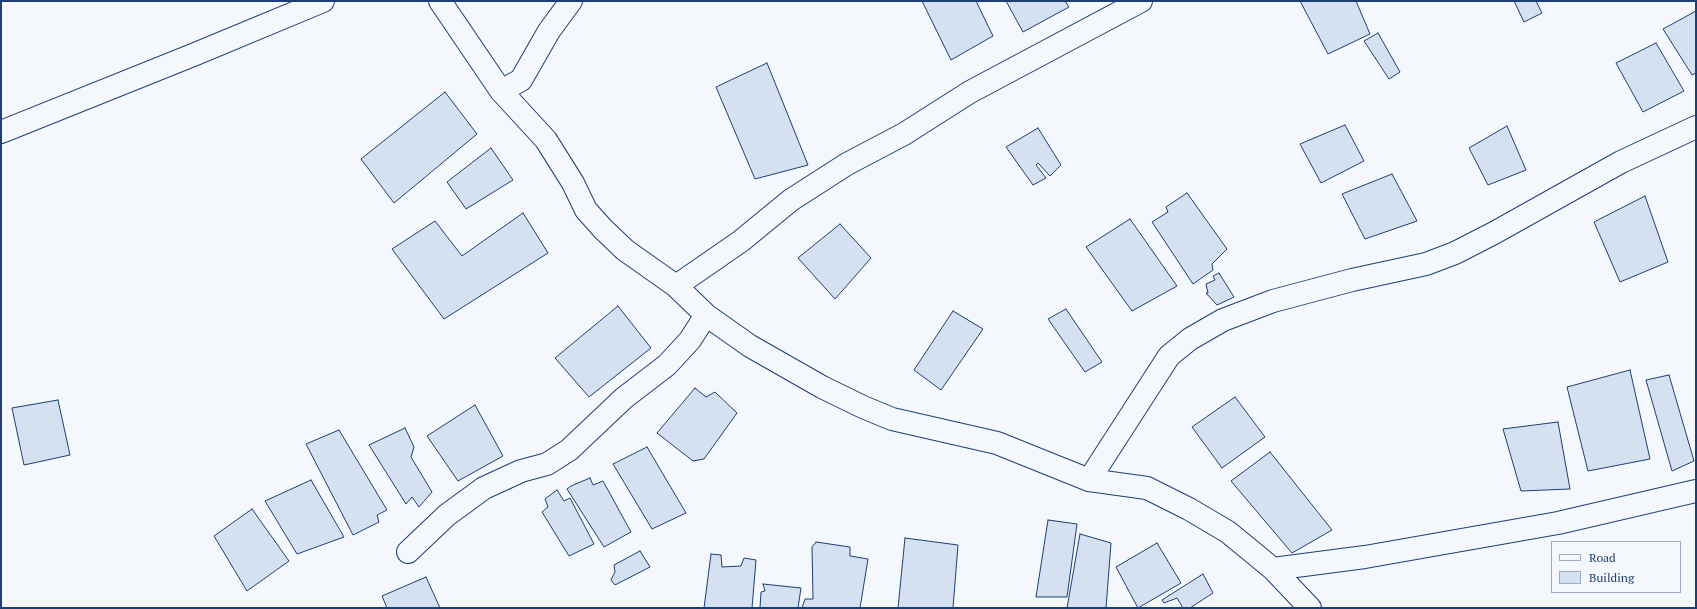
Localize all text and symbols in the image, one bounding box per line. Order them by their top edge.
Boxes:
legend [1551,541,1681,593]
text: Road [1589,550,1616,565]
text: Building [1589,570,1634,585]

